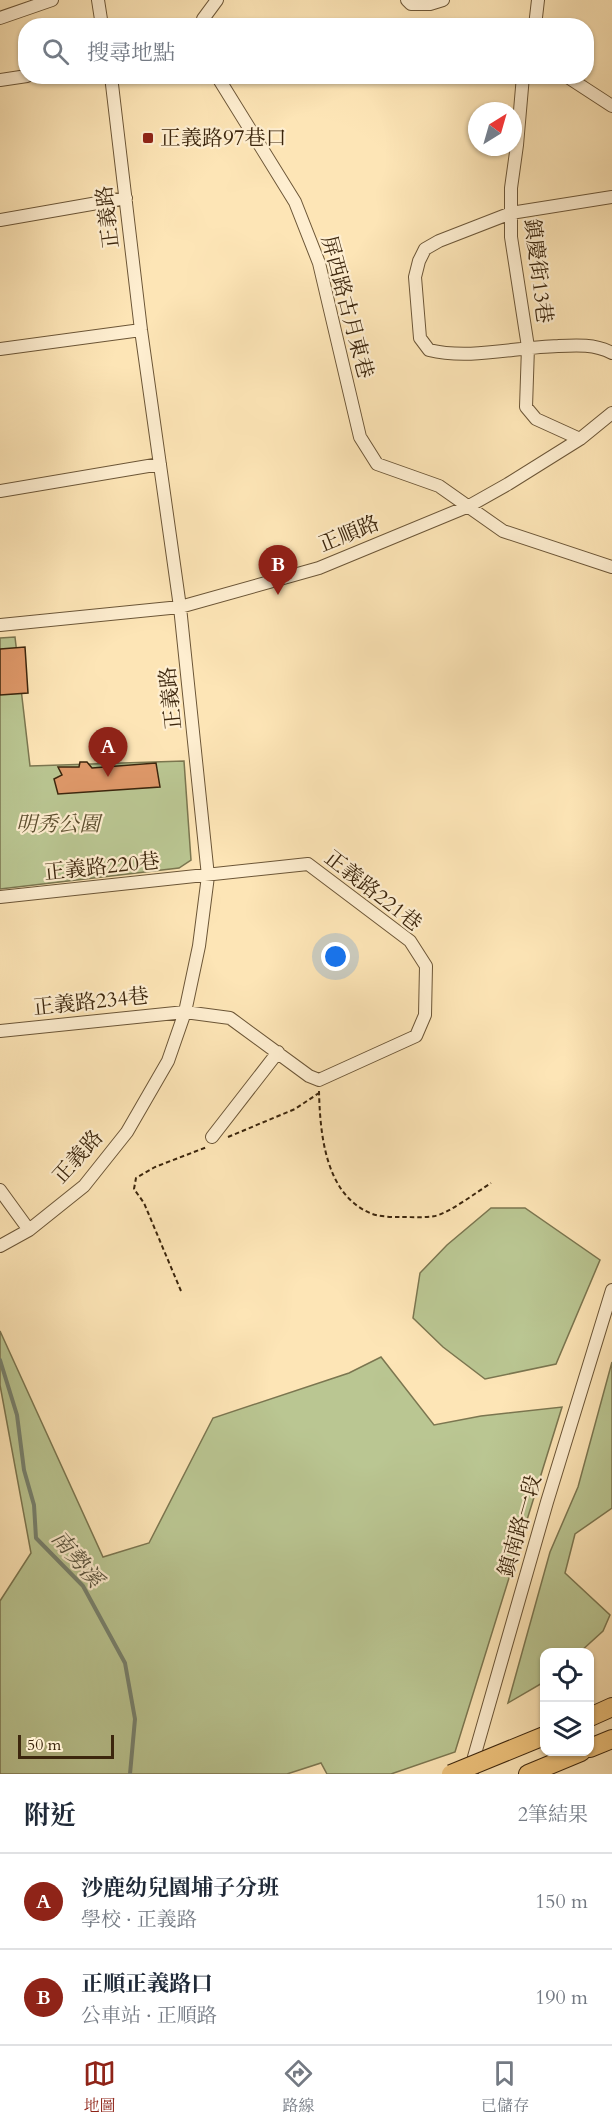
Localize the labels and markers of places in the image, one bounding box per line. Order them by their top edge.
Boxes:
place label: 正義路97巷口 [160,124,287,153]
marker: 正義路97巷口 [141,131,155,145]
pin: B [258,546,298,595]
pin: A [88,728,128,777]

